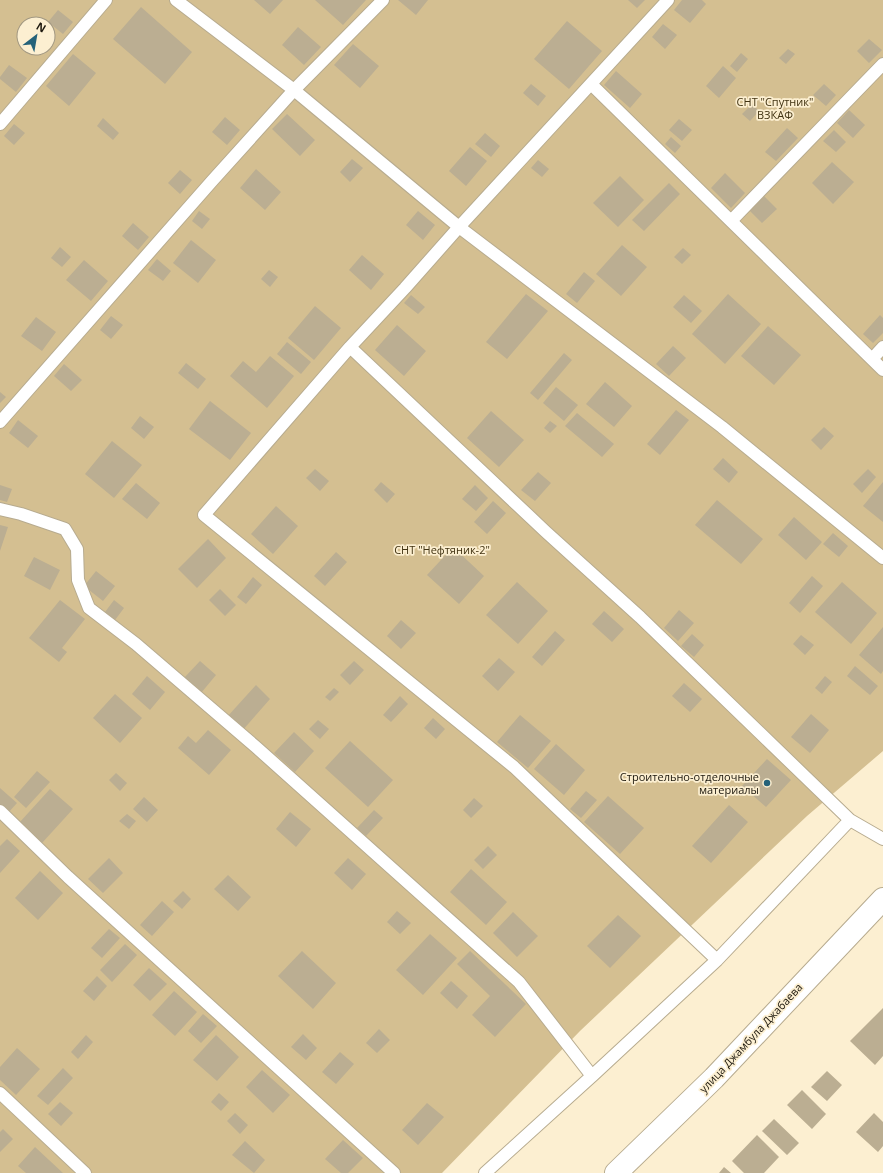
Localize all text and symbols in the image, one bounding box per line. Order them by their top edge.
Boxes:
north arrow [16,16,56,56]
text: N [34,18,49,36]
park label: СНТ "Спутник" ВЗКАФ [737,94,813,122]
park label: СНТ "Нефтяник-2" [394,542,490,557]
place label: Строительно-отделочные материалы [620,769,759,797]
marker: Строительно-отделочные материалы [762,778,772,788]
street label: улица Джамбула Джабаева [696,980,805,1096]

